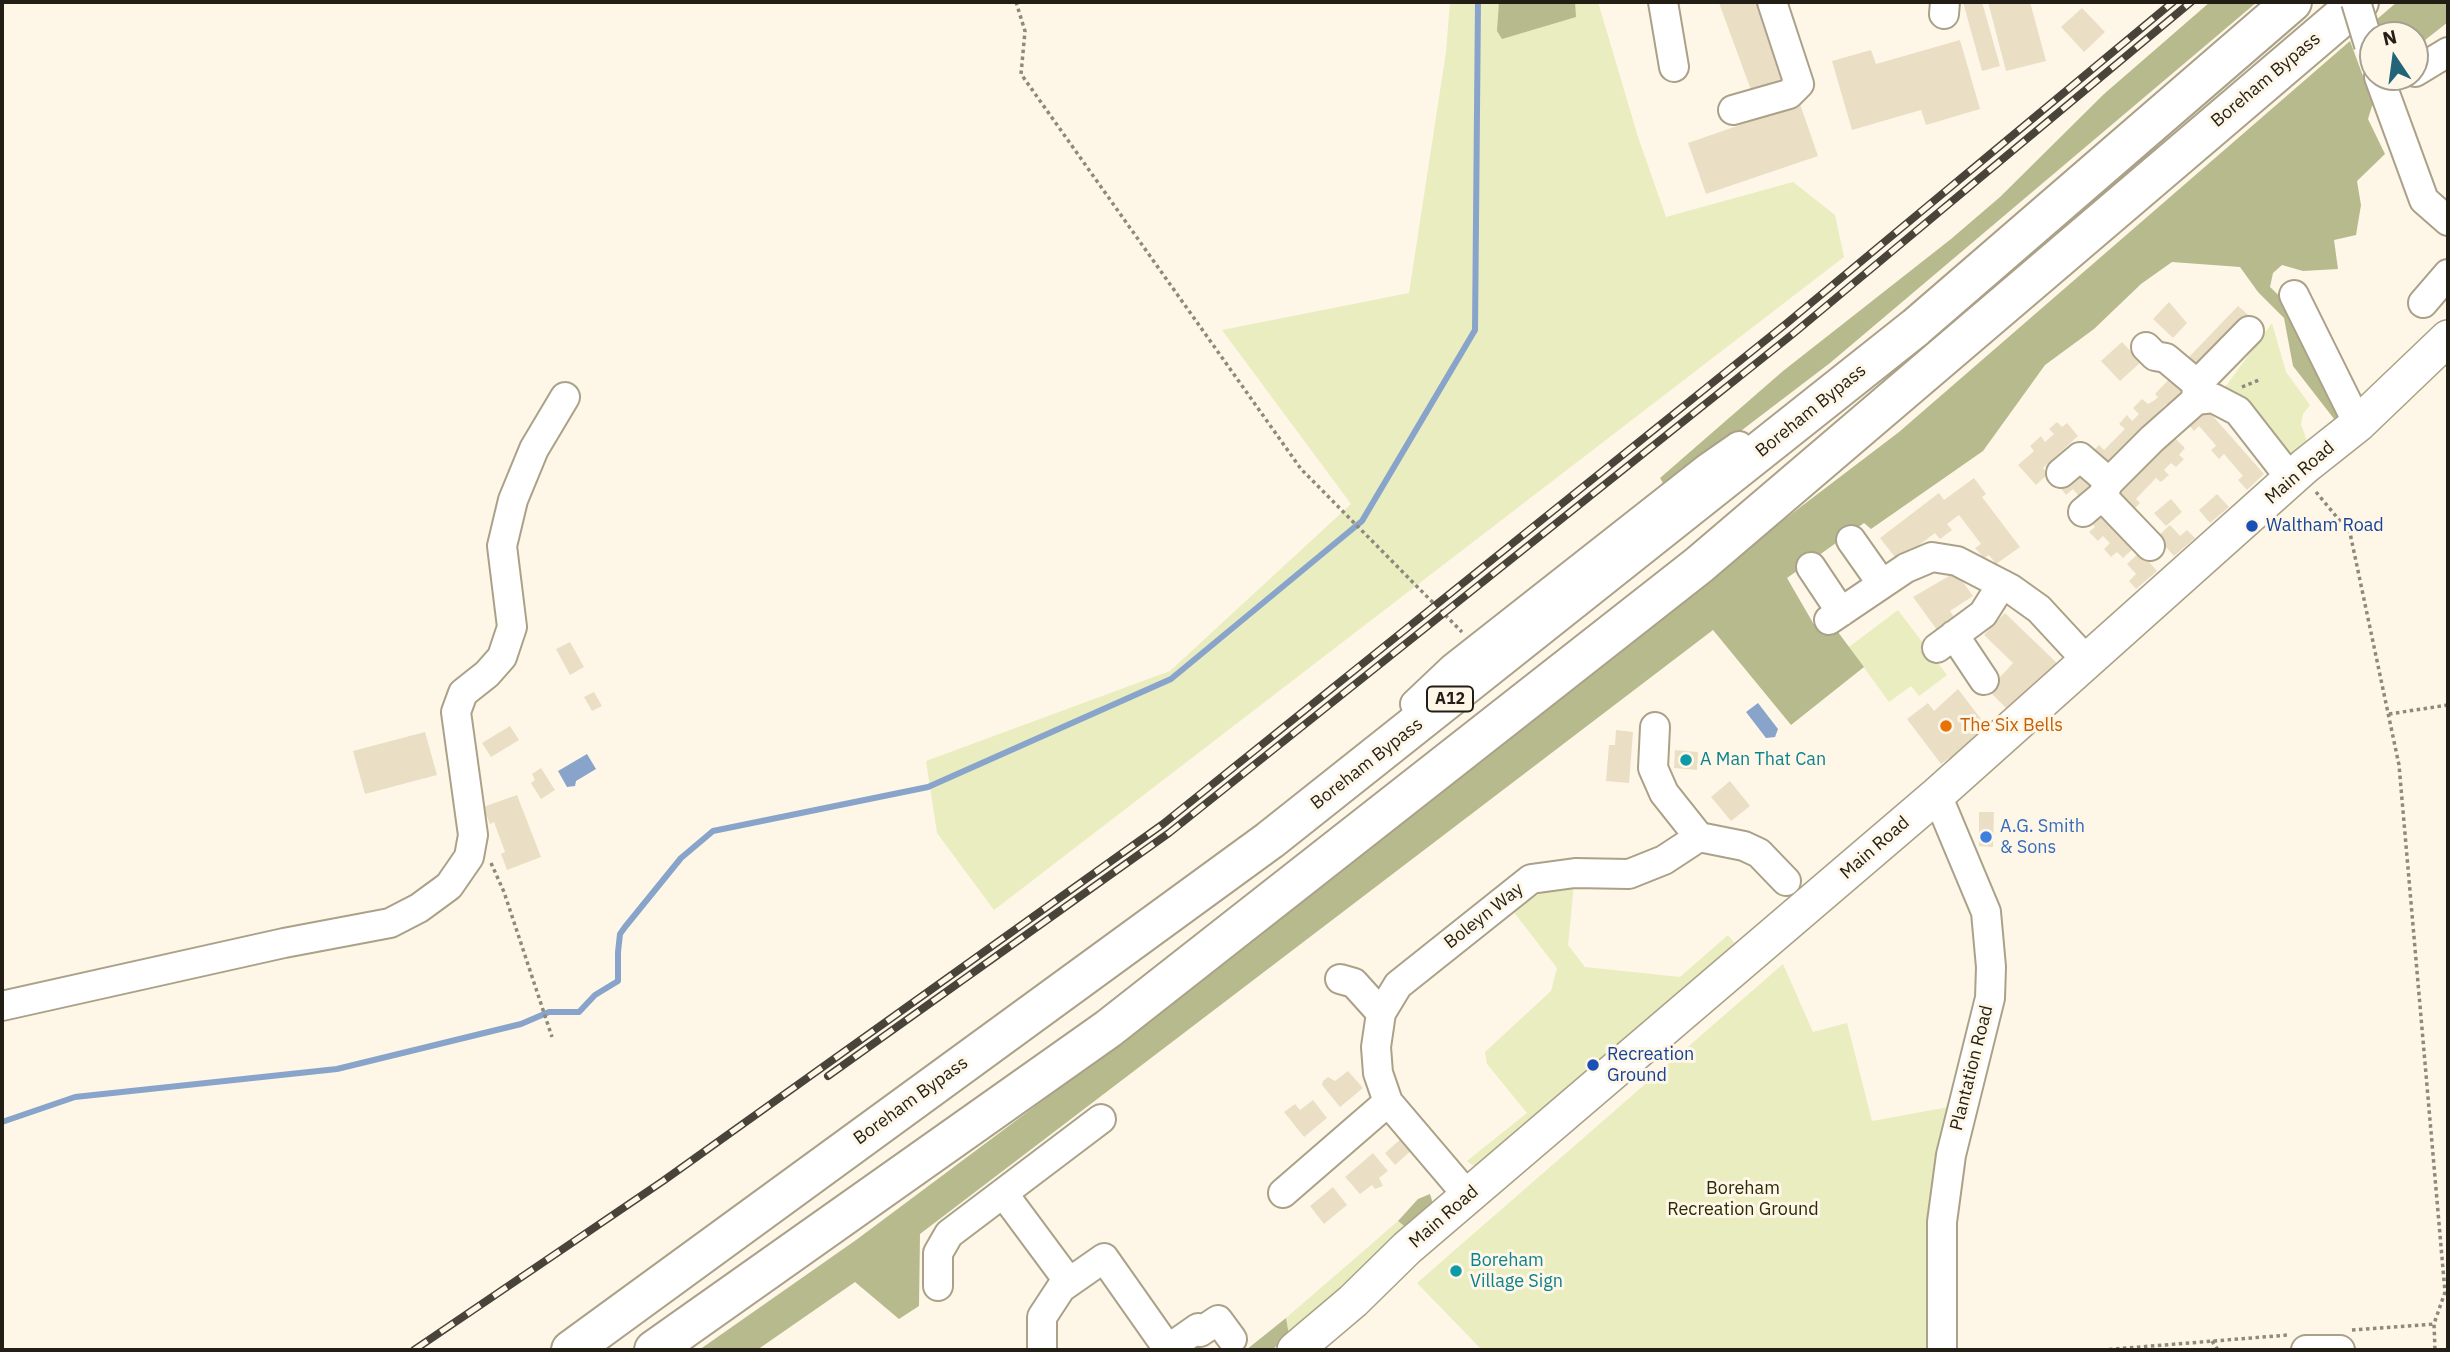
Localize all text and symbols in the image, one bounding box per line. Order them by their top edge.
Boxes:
north arrow [2359,21,2429,91]
text: N [2380,24,2399,51]
street label: Boreham Bypass [2207,28,2325,132]
street label: Boreham Bypass [1751,360,1871,462]
street label: Main Road [2261,437,2339,509]
place label: Waltham Road [2266,515,2384,537]
marker: Waltham Road [2244,518,2260,534]
road number: A12 [1427,686,1473,712]
street label: Boreham Bypass [1307,714,1427,814]
place label: The Six Bells [1960,715,2063,737]
marker: The Six Bells [1938,718,1954,734]
place label: A Man That Can [1700,749,1826,771]
marker: A Man That Can [1678,752,1694,768]
street label: Main Road [1836,812,1914,884]
place label: A.G. Smith & Sons [2000,816,2085,858]
marker: A.G. Smith & Sons [1978,829,1994,845]
street label: Boleyn Way [1440,878,1528,954]
street label: Plantation Road [1946,1003,1998,1133]
place label: Recreation Ground [1607,1044,1694,1086]
street label: Boreham Bypass [850,1052,972,1150]
marker: Recreation Ground [1585,1057,1601,1073]
park label: Boreham Recreation Ground [1667,1178,1819,1220]
street label: Main Road [1405,1181,1483,1253]
place label: Boreham Village Sign [1470,1250,1563,1292]
marker: Boreham Village Sign [1448,1263,1464,1279]

